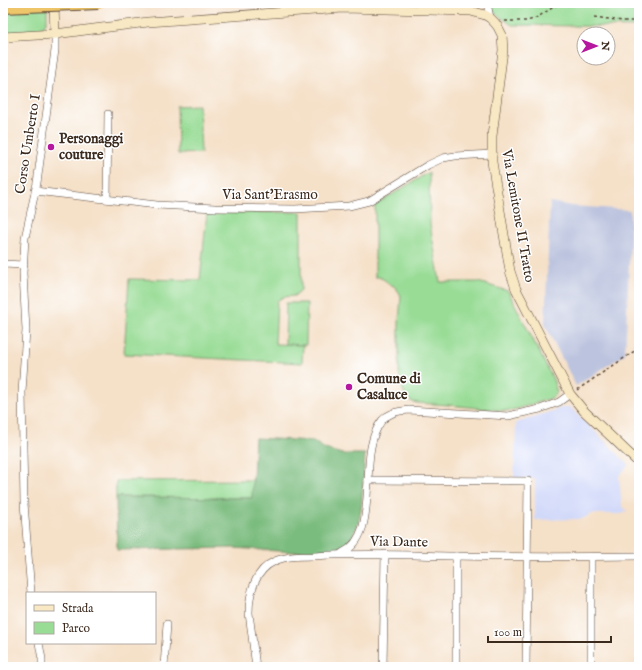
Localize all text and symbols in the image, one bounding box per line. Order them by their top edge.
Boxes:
north arrow [576,26,616,66]
text: N [598,40,612,51]
street label: Corso Umberto I [11,93,45,195]
place label: Personaggi couture [59,130,124,164]
marker: Personaggi couture [46,142,56,152]
street label: Via Lemitone II Tratto [497,147,539,284]
street label: Via Sant'Erasmo [221,186,318,204]
place label: Comune di Casaluce [357,370,421,404]
marker: Comune di Casaluce [344,382,354,392]
street label: Via Dante [369,532,429,552]
legend [26,592,156,644]
text: Strada [62,601,94,616]
scale bar [488,618,611,644]
text: Parco [62,621,91,636]
text: 100 m [494,625,522,640]

